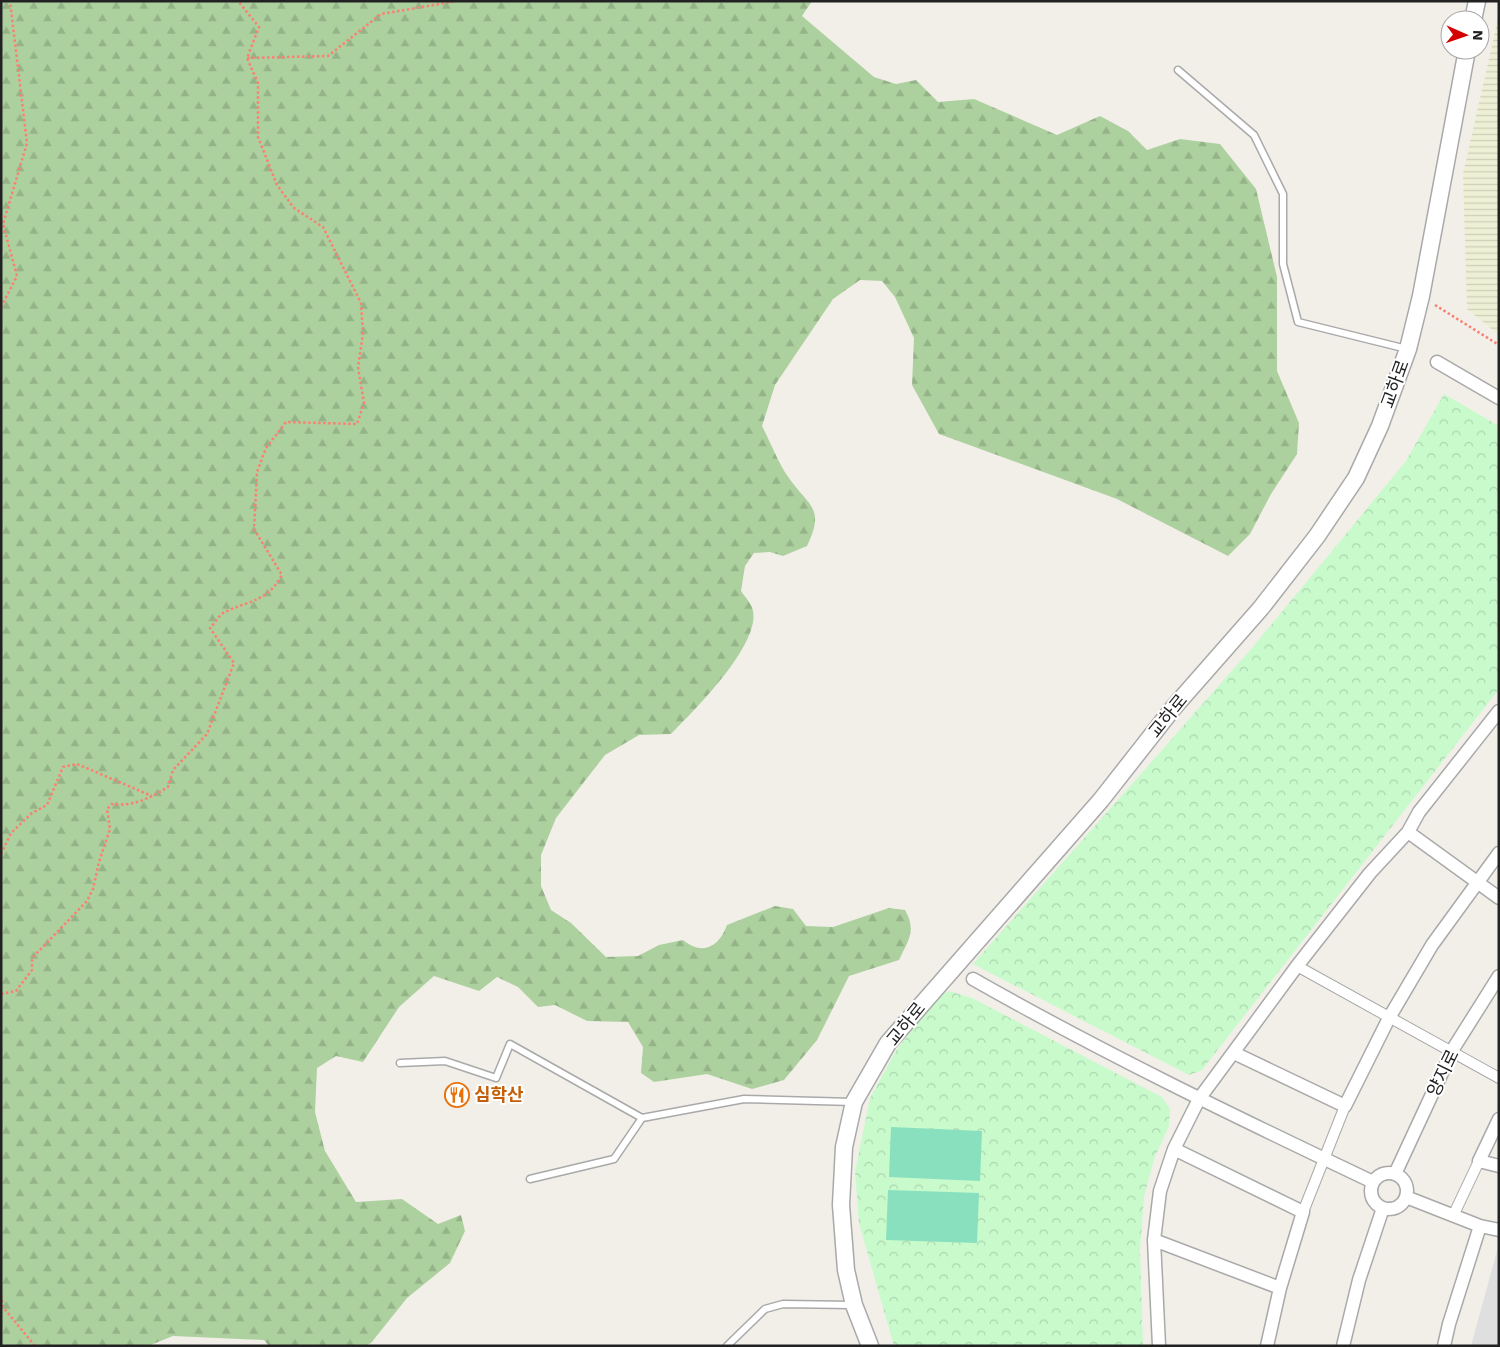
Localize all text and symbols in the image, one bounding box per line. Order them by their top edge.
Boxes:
north arrow [1440,10,1490,60]
text: N [1470,30,1486,41]
street label: 교하로 [1376,357,1413,411]
street label: 교하로 [1144,690,1191,742]
street label: 교하로 [882,998,929,1050]
street label: 양지로 [1422,1046,1463,1100]
restaurant icon: 심학산 [444,1082,470,1108]
place label: 심학산 [474,1084,524,1105]

